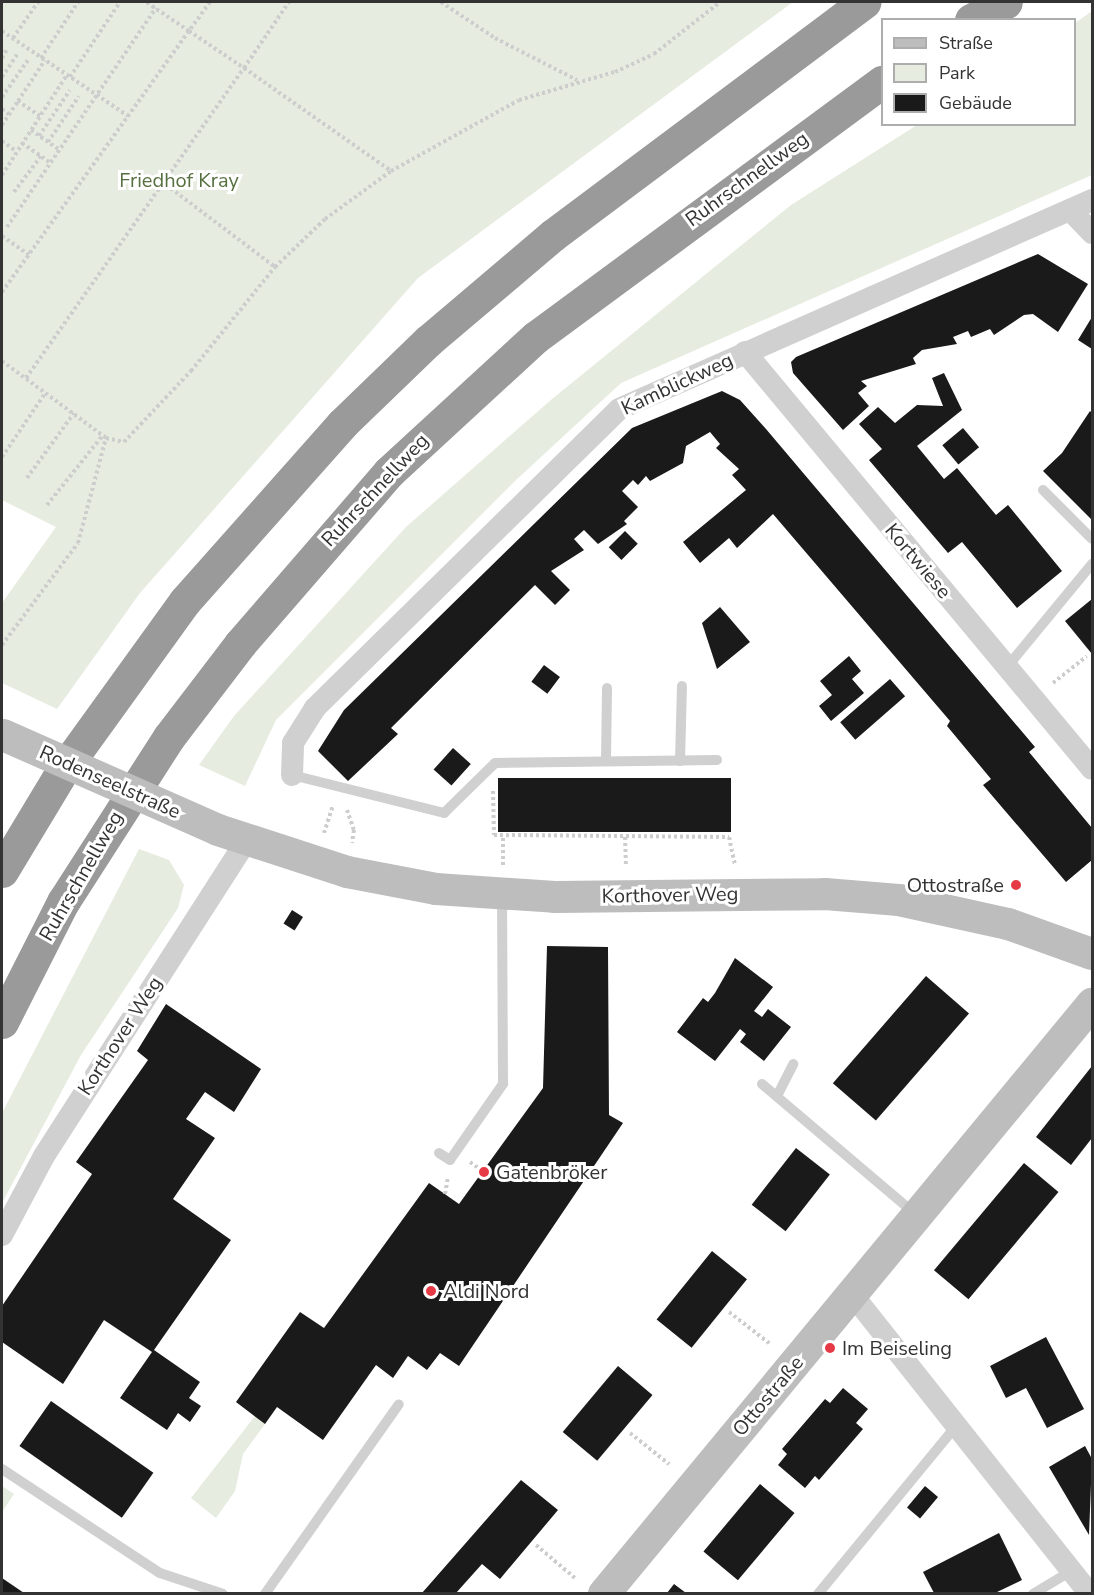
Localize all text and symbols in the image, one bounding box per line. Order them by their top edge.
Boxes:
legend [881,18,1076,126]
text: Straße [939,31,993,55]
text: Park [939,61,975,85]
text: Gebäude [939,91,1012,115]
street label: Ruhrschnellweg [681,126,813,232]
park label: Friedhof Kray [119,168,239,192]
street label: Kamblickweg [617,348,737,420]
street label: Ruhrschnellweg [316,428,434,552]
street label: Kortwiese [880,519,956,603]
street label: Rodenseelstraße [36,740,184,824]
street label: Ruhrschnellweg [34,807,128,945]
place label: Ottostraße [907,873,1004,897]
marker: Ottostraße [1009,878,1023,892]
street label: Korthover Weg [601,882,739,908]
street label: Korthover Weg [73,972,167,1100]
place label: Gatenbröker [496,1160,607,1184]
marker: Gatenbröker [477,1165,491,1179]
place label: Aldi Nord [443,1279,529,1303]
marker: Aldi Nord [424,1284,438,1298]
place label: Im Beiseling [842,1336,952,1360]
marker: Im Beiseling [823,1341,837,1355]
street label: Ottostraße [728,1351,808,1441]

